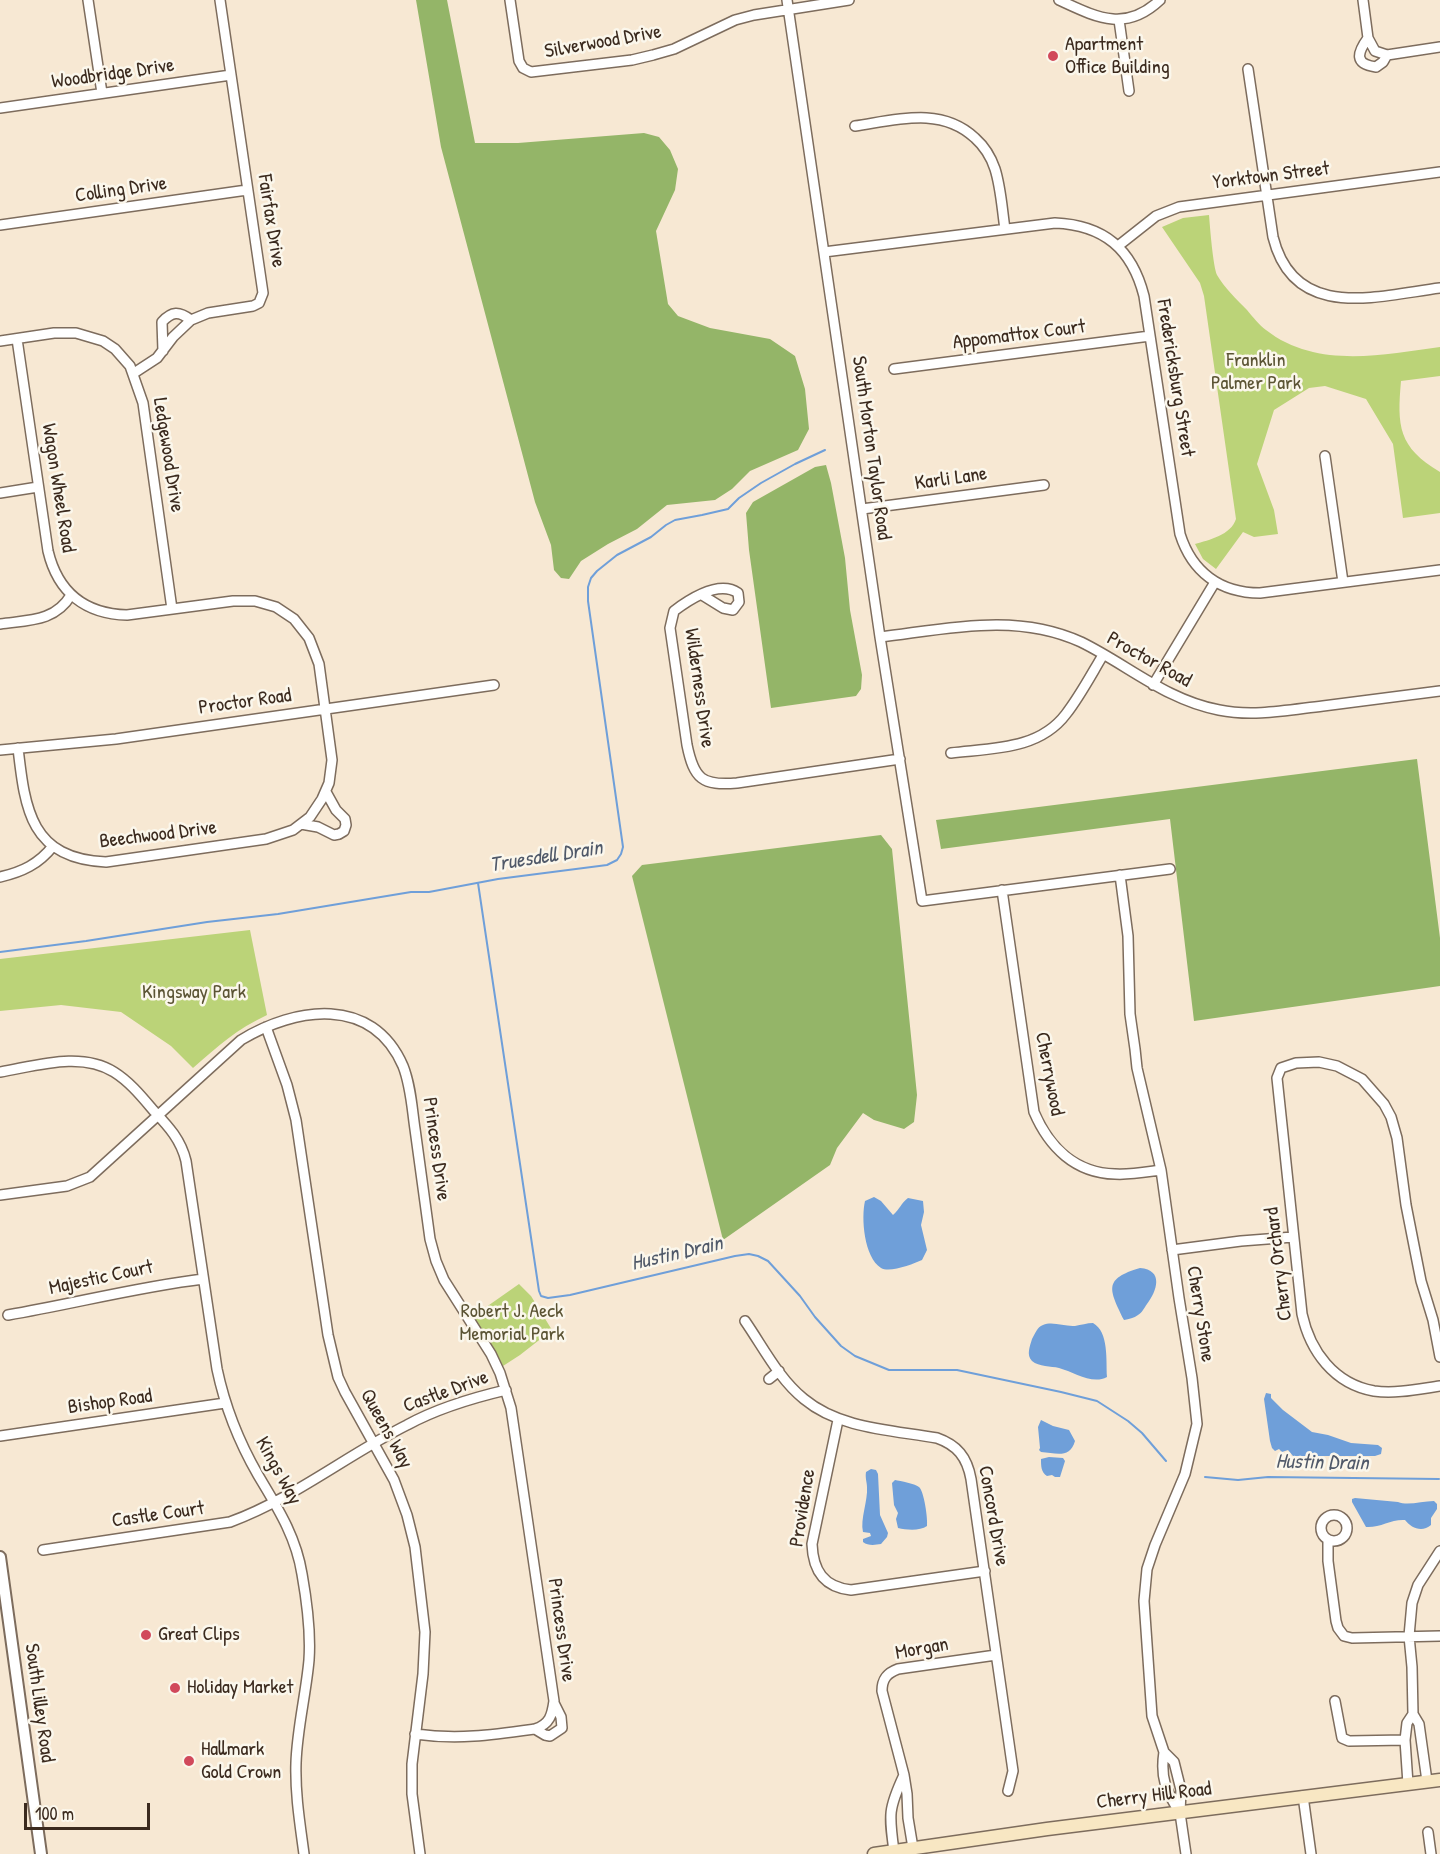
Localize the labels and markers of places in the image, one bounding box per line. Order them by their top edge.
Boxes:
place label: Apartment Office Building [1065,33,1170,80]
marker: Apartment Office Building [1046,49,1060,63]
place label: Great Clips [158,1623,240,1647]
marker: Great Clips [139,1628,153,1642]
place label: Holiday Market [187,1676,293,1700]
marker: Holiday Market [168,1681,182,1695]
place label: Hallmark Gold Crown [201,1738,281,1785]
marker: Hallmark Gold Crown [182,1754,196,1768]

